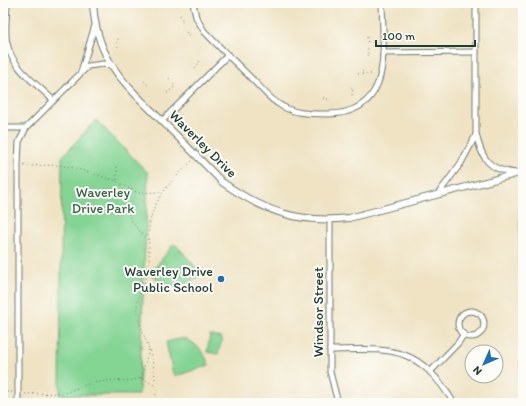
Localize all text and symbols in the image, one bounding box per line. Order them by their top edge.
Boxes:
scale bar [376,22,475,48]
text: 100 m [382,29,415,43]
street label: Waverley Drive [166,107,241,182]
park label: Waverley Drive Park [72,184,135,217]
place label: Waverley Drive Public School [124,263,213,296]
street label: Windsor Street [310,267,327,357]
marker: Waverley Drive Public School [216,274,226,284]
north arrow [464,344,504,384]
text: N [470,363,485,378]

